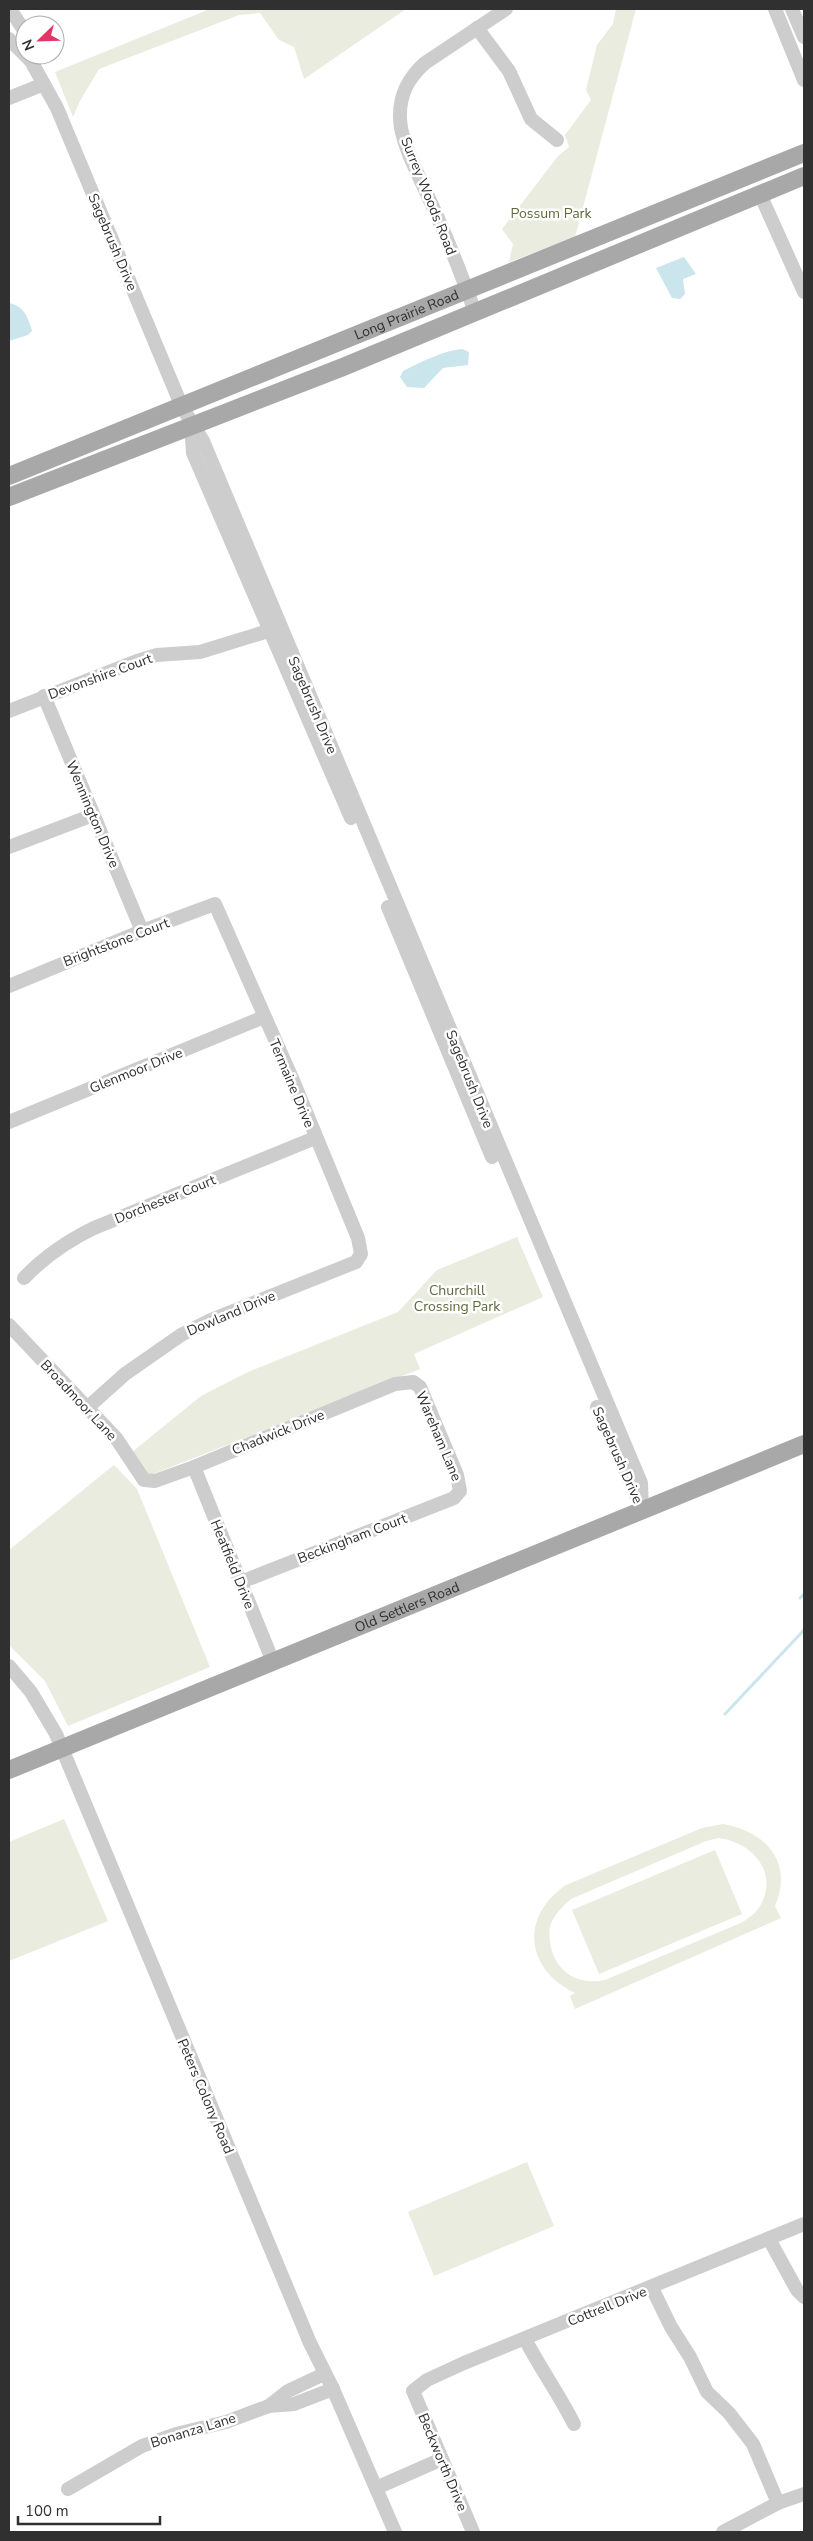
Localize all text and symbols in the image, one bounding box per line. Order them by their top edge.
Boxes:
north arrow [15,15,65,65]
text: N [18,36,39,53]
street label: Surrey Woods Road [396,134,461,258]
street label: Sagebrush Drive [83,191,142,294]
park label: Possum Park [510,204,593,223]
street label: Long Prairie Road [351,285,462,345]
street label: Devonshire Court [46,649,155,704]
street label: Sagebrush Drive [283,654,342,757]
street label: Wennington Drive [61,758,124,871]
street label: Brightstone Court [61,914,172,971]
street label: Sagebrush Drive [441,1027,498,1131]
street label: Termaine Drive [264,1036,319,1130]
street label: Glenmoor Drive [87,1043,186,1098]
street label: Dorchester Court [112,1171,219,1228]
park label: Churchill Crossing Park [414,1281,501,1316]
street label: Dowland Drive [184,1286,278,1341]
street label: Broadmoor Lane [36,1356,121,1445]
street label: Wareham Lane [411,1388,466,1484]
street label: Sagebrush Drive [588,1404,647,1507]
street label: Chadwick Drive [229,1405,327,1460]
street label: Beckingham Court [295,1509,410,1568]
street label: Heatfield Drive [206,1517,259,1612]
street label: Old Settlers Road [352,1577,462,1637]
street label: Peters Colony Road [173,2036,238,2157]
street label: Cottrell Drive [565,2282,650,2331]
street label: Bonanza Lane [148,2408,238,2452]
street label: Beckworth Drive [413,2410,472,2514]
scale bar [18,2494,160,2526]
text: 100 m [25,2501,69,2521]

